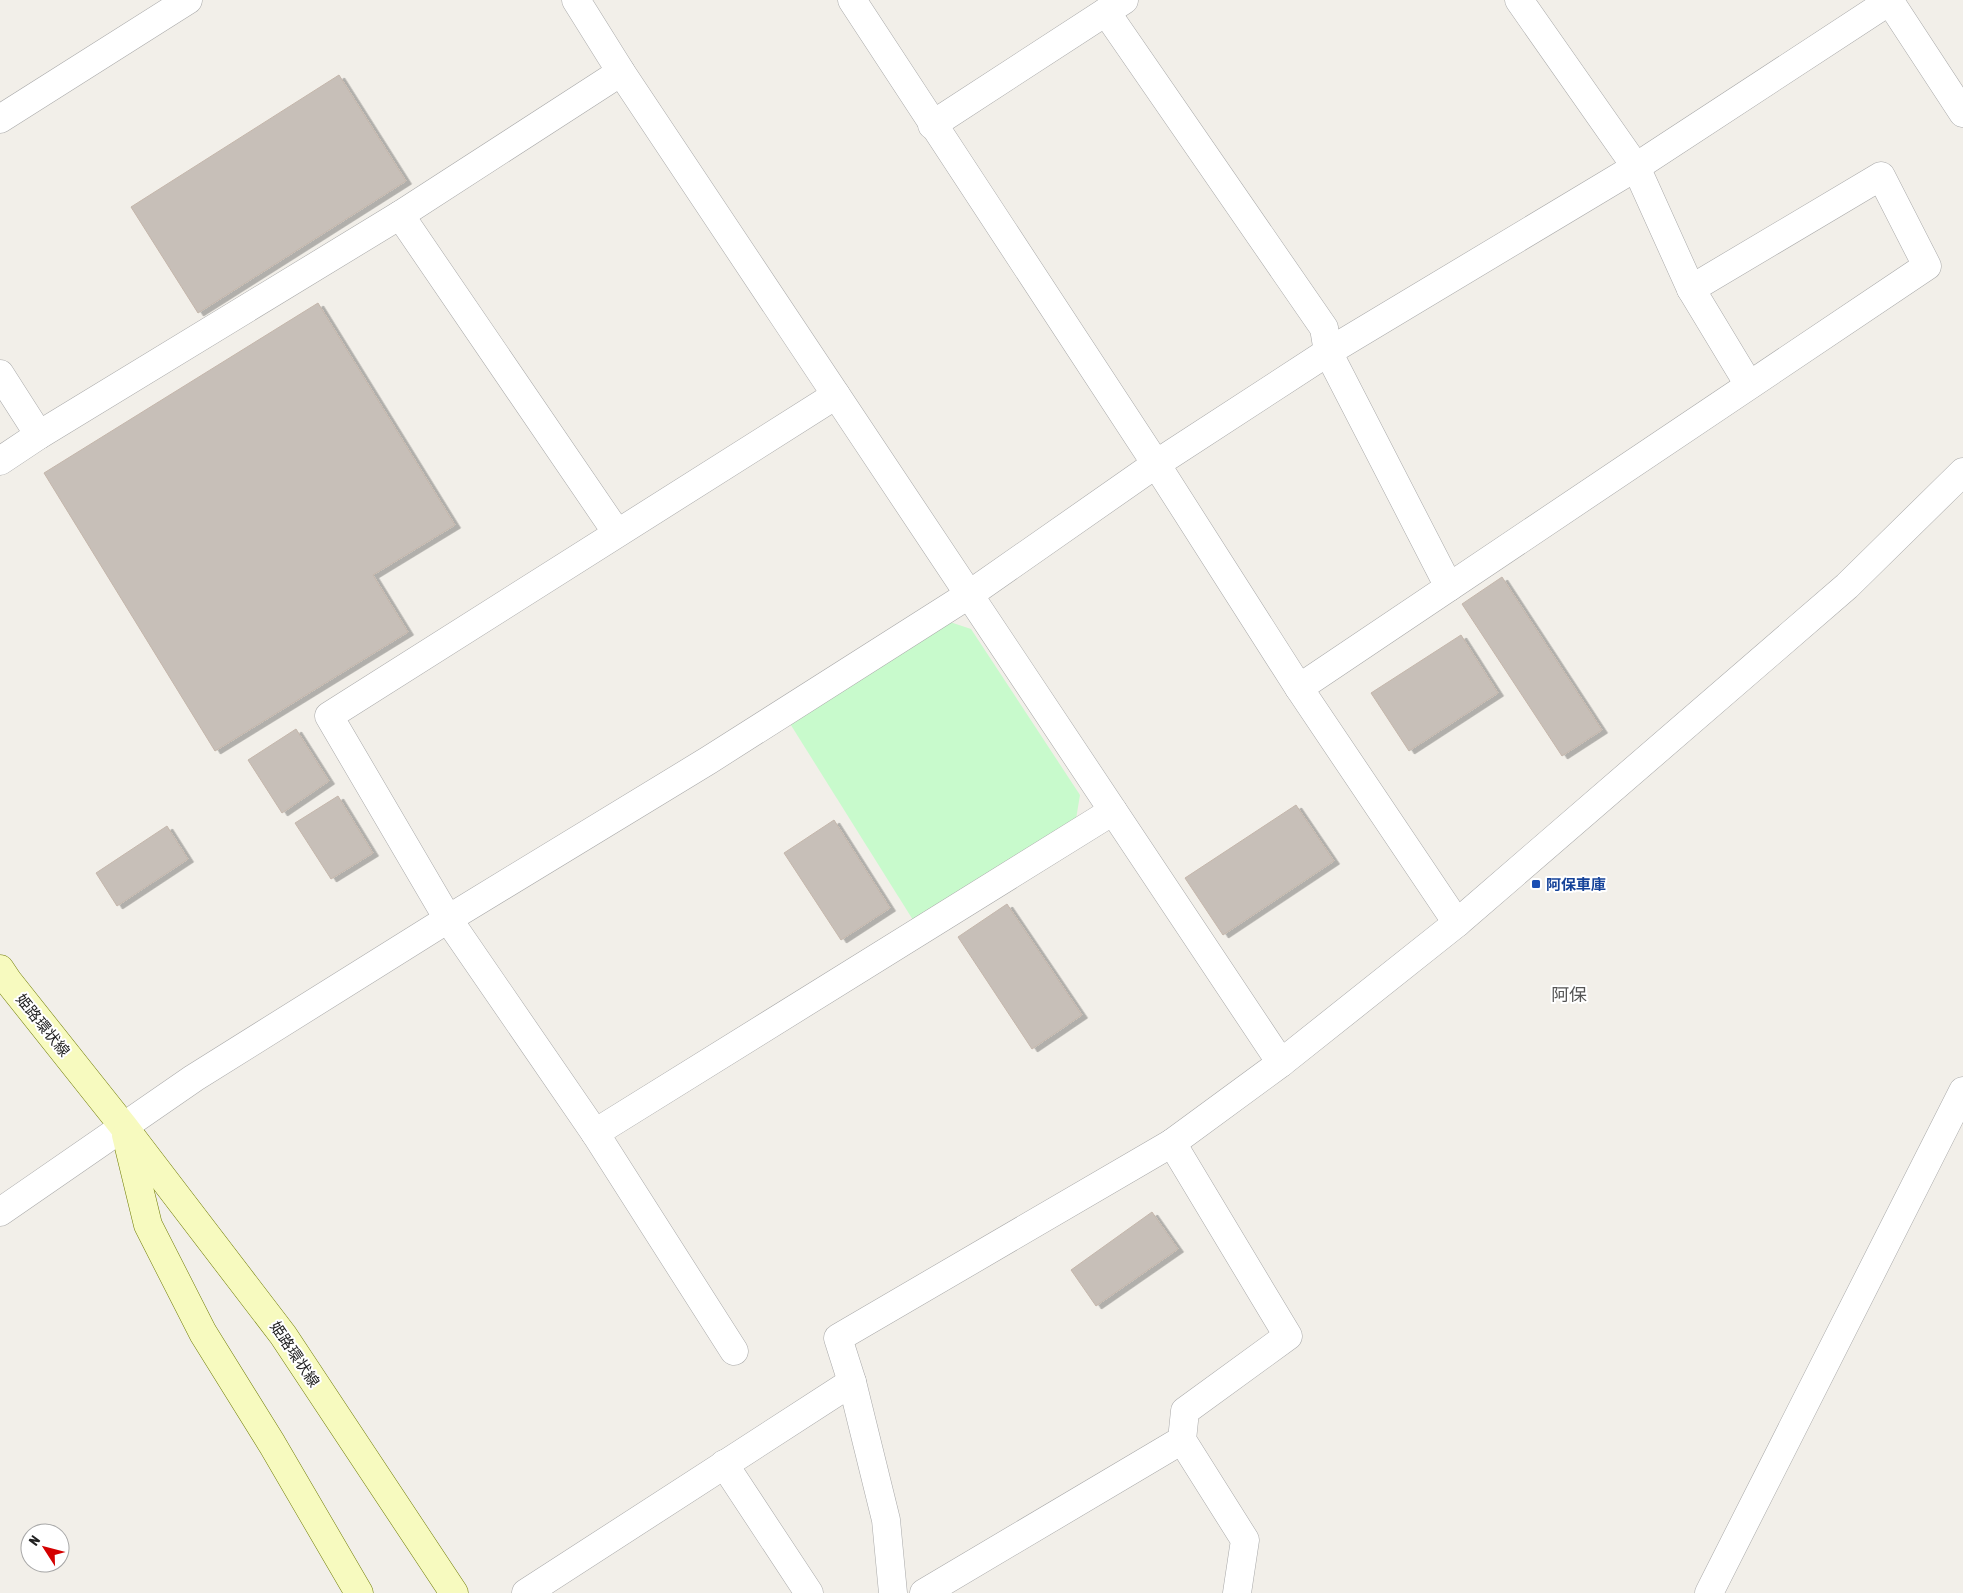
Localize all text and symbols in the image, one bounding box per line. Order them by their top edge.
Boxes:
place label: 阿保車庫 [1546,876,1606,893]
marker: 阿保車庫 [1530,878,1542,890]
district label: 阿保 [1551,984,1587,1005]
street label: 姫路環状線 [13,991,73,1059]
street label: 姫路環状線 [267,1318,323,1390]
north arrow [20,1523,70,1573]
text: N [26,1532,43,1548]

